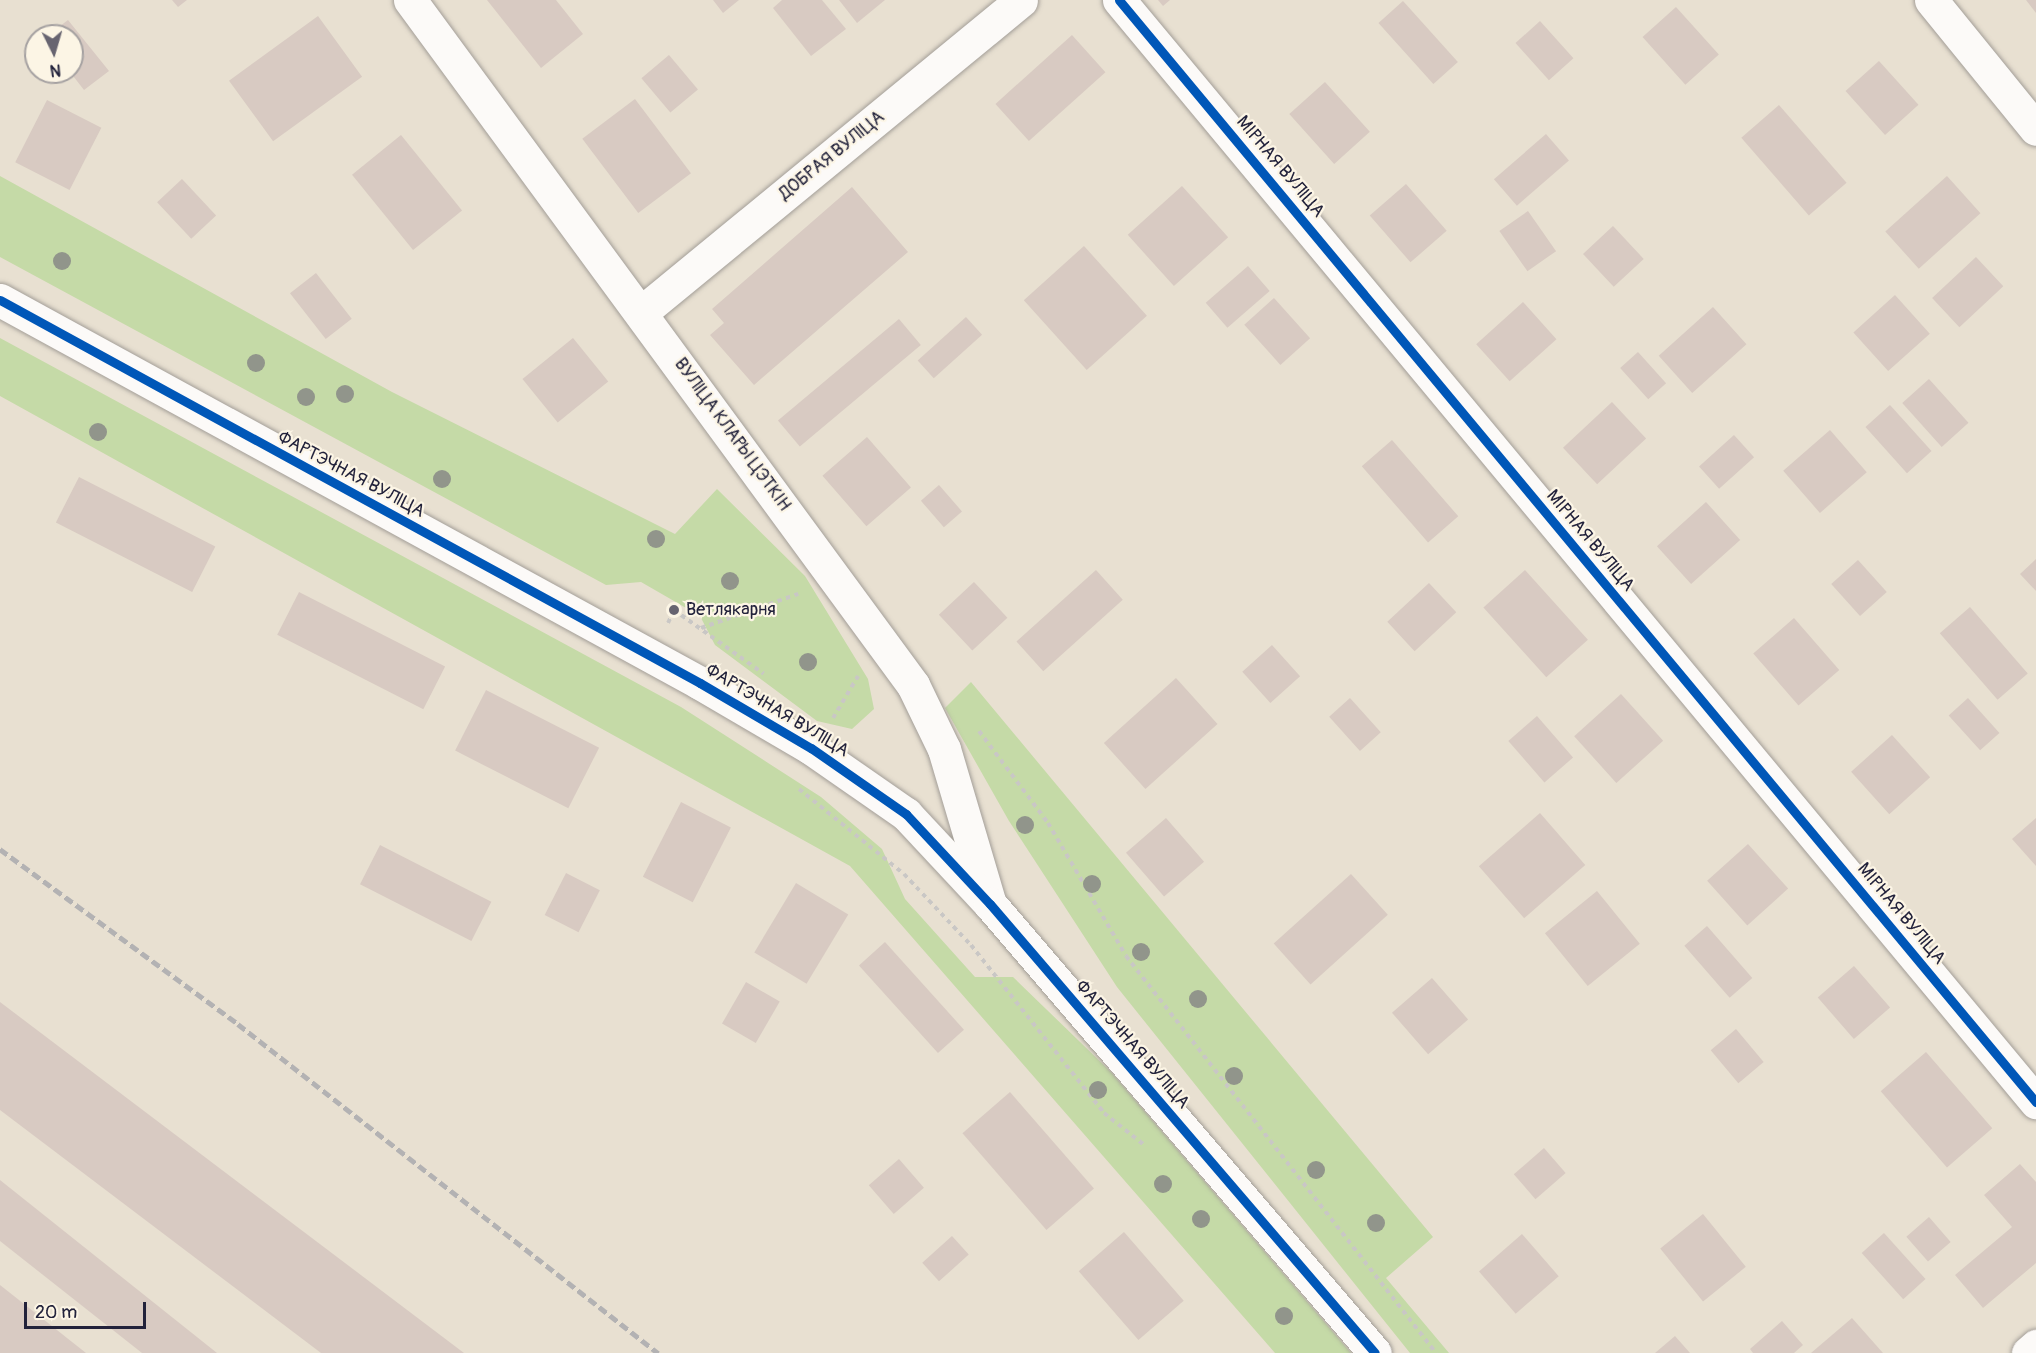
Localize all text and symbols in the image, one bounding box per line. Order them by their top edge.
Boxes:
north arrow [24,24,84,84]
text: N [49,60,62,80]
street label: ДОБРАЯ ВУЛІЦА [775,107,889,205]
street label: МІРНАЯ ВУЛІЦА [1231,112,1329,222]
street label: ВУЛІЦА КЛАРЫ ЦЭТКІН [669,354,795,516]
street label: ФАРТЭЧНАЯ ВУЛІЦА [274,427,428,523]
street label: МІРНАЯ ВУЛІЦА [1541,486,1639,596]
place label: Ветлякарня [686,599,776,621]
marker: Ветлякарня [667,603,681,617]
street label: ФАРТЭЧНАЯ ВУЛІЦА [702,660,852,762]
street label: МІРНАЯ ВУЛІЦА [1852,859,1950,969]
street label: ФАРТЭЧНАЯ ВУЛІЦА [1070,976,1194,1114]
scale bar [27,1290,148,1328]
text: 20 m [35,1301,77,1324]

